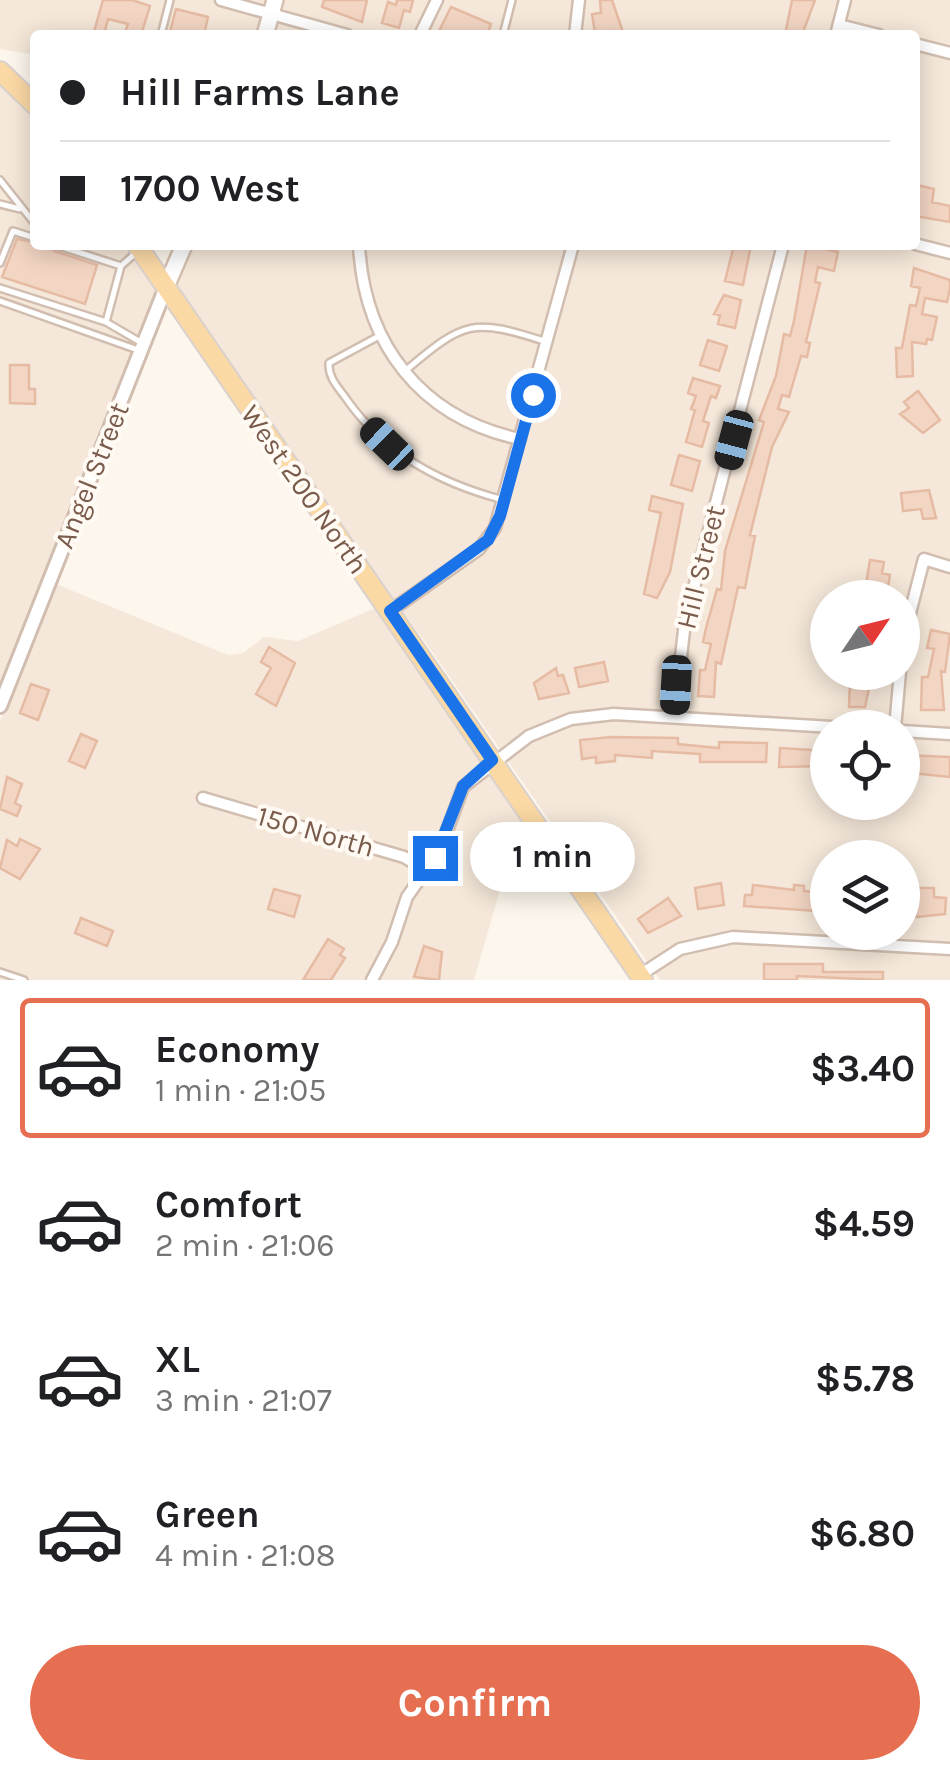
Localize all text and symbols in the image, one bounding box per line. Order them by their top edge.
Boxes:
text: Hill Farms Lane [120,70,400,115]
text: 1700 West [120,166,300,211]
route start [511,373,556,418]
street label: Angel Street [47,397,136,553]
street label: West 200 North [234,399,375,580]
car [712,407,756,473]
car [355,412,419,476]
street label: Hill Street [669,502,732,632]
north arrow [810,580,920,690]
map controls [810,580,920,950]
car [659,654,693,716]
button: locate [810,710,920,820]
street label: 150 North [253,799,378,864]
callout: 1 min [470,823,635,893]
route end [413,836,458,881]
text: 1 min [512,838,593,875]
button: layers [810,840,920,950]
icon: car [35,1023,125,1113]
text: Economy [155,1027,319,1072]
text: $3.40 [810,1046,915,1091]
text: 1 min · 21:05 [155,1072,326,1109]
icon: car [35,1178,125,1268]
text: Comfort [155,1182,302,1227]
text: $4.59 [813,1201,915,1246]
text: 2 min · 21:06 [155,1227,335,1264]
icon: car [35,1333,125,1423]
text: XL [155,1337,200,1382]
text: $5.78 [815,1356,915,1401]
text: 3 min · 21:07 [155,1382,332,1419]
icon: car [35,1488,125,1578]
text: Green [155,1492,260,1537]
text: $6.80 [809,1511,915,1556]
text: 4 min · 21:08 [155,1537,335,1574]
button: Confirm [30,1645,920,1760]

